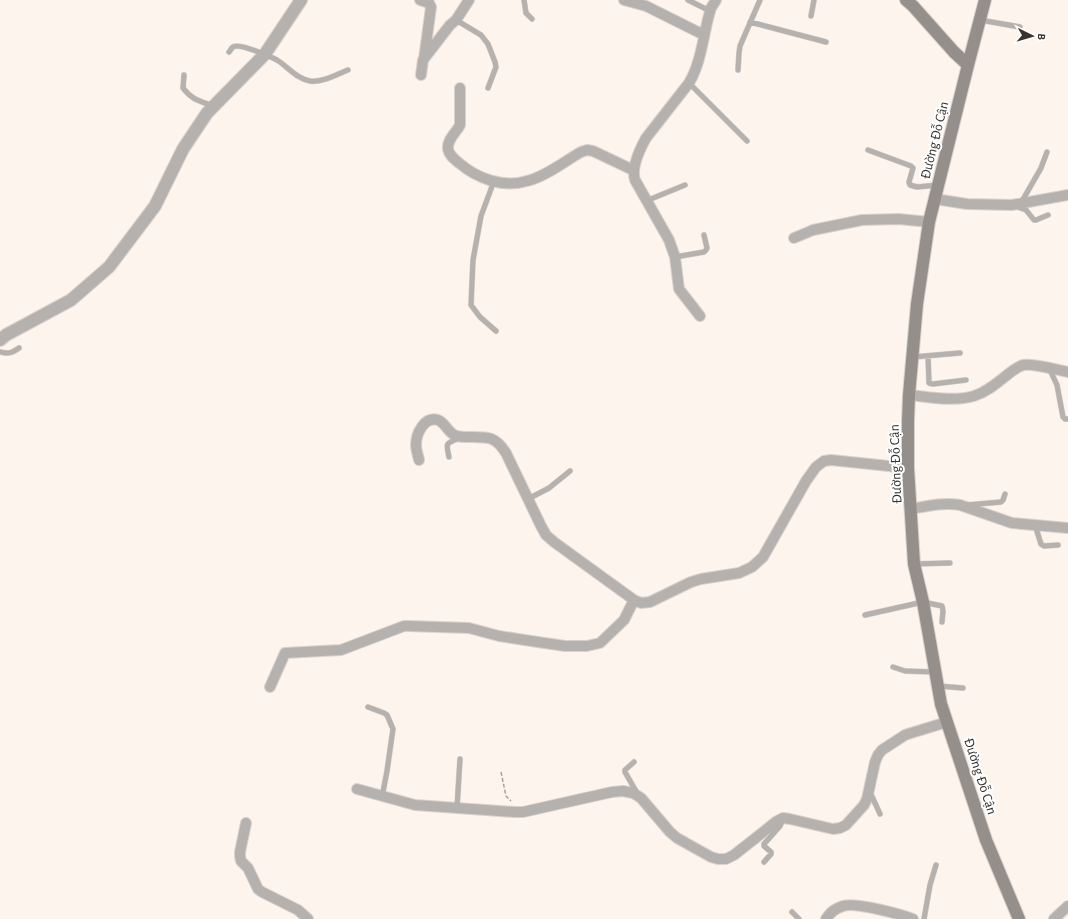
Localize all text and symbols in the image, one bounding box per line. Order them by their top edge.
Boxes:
north arrow [1012,16,1052,56]
text: B [1036,33,1047,41]
street label: Đường Đỗ Cận [917,100,951,180]
street label: Đường Đỗ Cận [886,424,904,504]
street label: Đường Đỗ Cận [961,736,1001,816]

